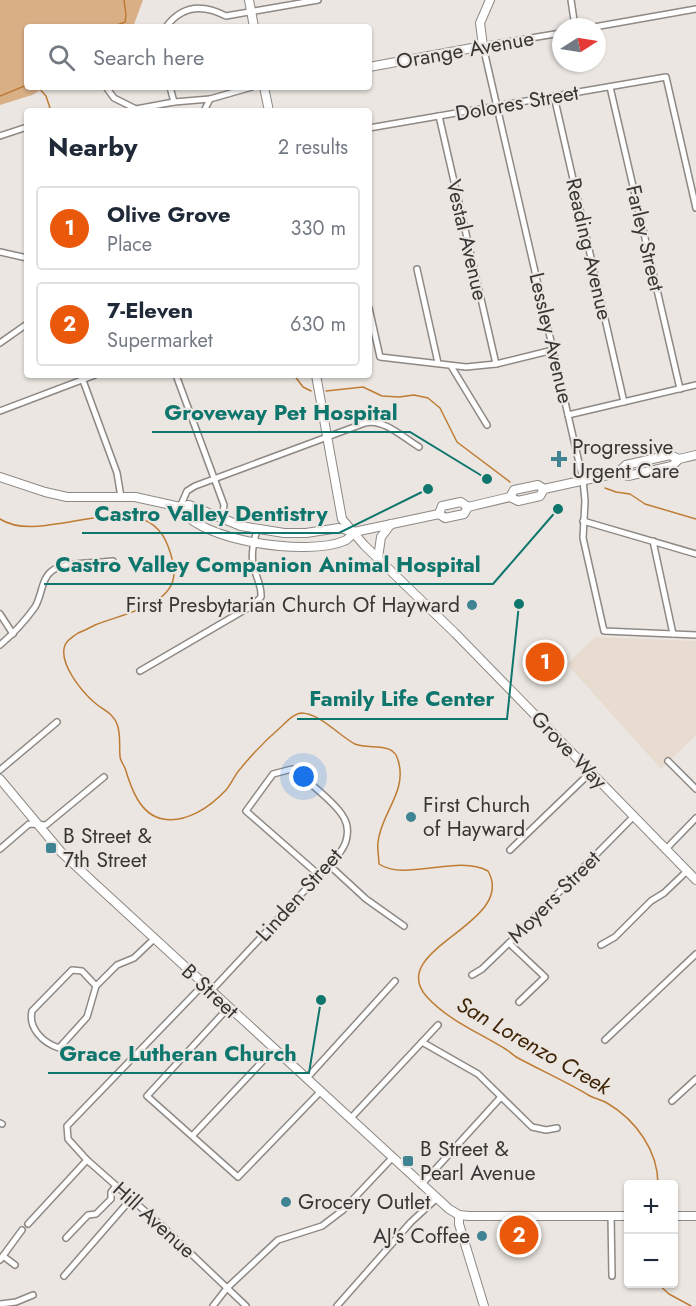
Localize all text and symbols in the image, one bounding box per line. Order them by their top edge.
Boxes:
north arrow [552,18,606,72]
street label: Orange Avenue [394,23,536,77]
search box [24,24,372,90]
icon: search [45,41,78,74]
text: Search here [93,41,204,73]
street label: Dolores Street [453,77,581,129]
text: Nearby [48,128,137,166]
text: 2 results [278,133,348,162]
street label: Reading Avenue [558,175,620,323]
street label: Vestal Avenue [439,177,496,304]
street label: Farley Street [618,182,672,294]
text: Olive Grove [107,198,231,230]
text: 1 [64,214,75,243]
text: 330 m [291,214,346,243]
text: Place [107,230,152,259]
street label: Lessley Avenue [521,270,581,407]
text: 7-Eleven [107,294,193,326]
text: 2 [63,310,76,339]
text: 630 m [290,310,346,339]
text: Supermarket [107,326,213,355]
callout: Groveway Pet Hospital [152,392,410,432]
text: Groveway Pet Hospital [164,396,398,428]
place label: Progressive Urgent Care [572,432,680,486]
marker: Progressive Urgent Care [550,450,568,468]
callout: Castro Valley Dentistry [82,493,339,533]
text: Castro Valley Dentistry [94,497,328,529]
callout: Castro Valley Companion Animal Hospital [44,544,493,584]
text: Castro Valley Companion Animal Hospital [55,548,481,580]
place label: First Presbytarian Church Of Hayward [126,590,460,620]
marker: First Presbytarian Church Of Hayward [465,598,479,612]
pin: 1 [526,640,564,684]
callout: Family Life Center [297,679,507,719]
text: Family Life Center [309,682,495,714]
street label: Grove Way [524,704,614,796]
your location [289,762,318,791]
place label: First Church of Hayward [423,790,530,844]
marker: First Church of Hayward [404,810,418,824]
place label: B Street & 7th Street [63,821,152,875]
marker: B Street & 7th Street [44,841,58,855]
street label: Linden Street [249,842,349,948]
street label: Moyers Street [501,844,607,950]
street label: B Street [175,957,245,1025]
water label: San Lorenzo Creek [451,988,618,1103]
callout: Grace Lutheran Church [48,1033,309,1073]
text: Grace Lutheran Church [59,1037,297,1069]
place label: B Street & Pearl Avenue [420,1134,536,1188]
marker: B Street & Pearl Avenue [401,1154,415,1168]
street label: Hill Avenue [106,1175,202,1265]
map controls [624,1180,678,1288]
button: + [624,1180,678,1234]
place label: Grocery Outlet [298,1187,430,1217]
marker: Grocery Outlet [279,1195,293,1209]
pin: 2 [500,1212,538,1258]
place label: AJ's Coffee [373,1221,470,1251]
marker: AJ's Coffee [475,1229,489,1243]
button: − [624,1234,678,1288]

